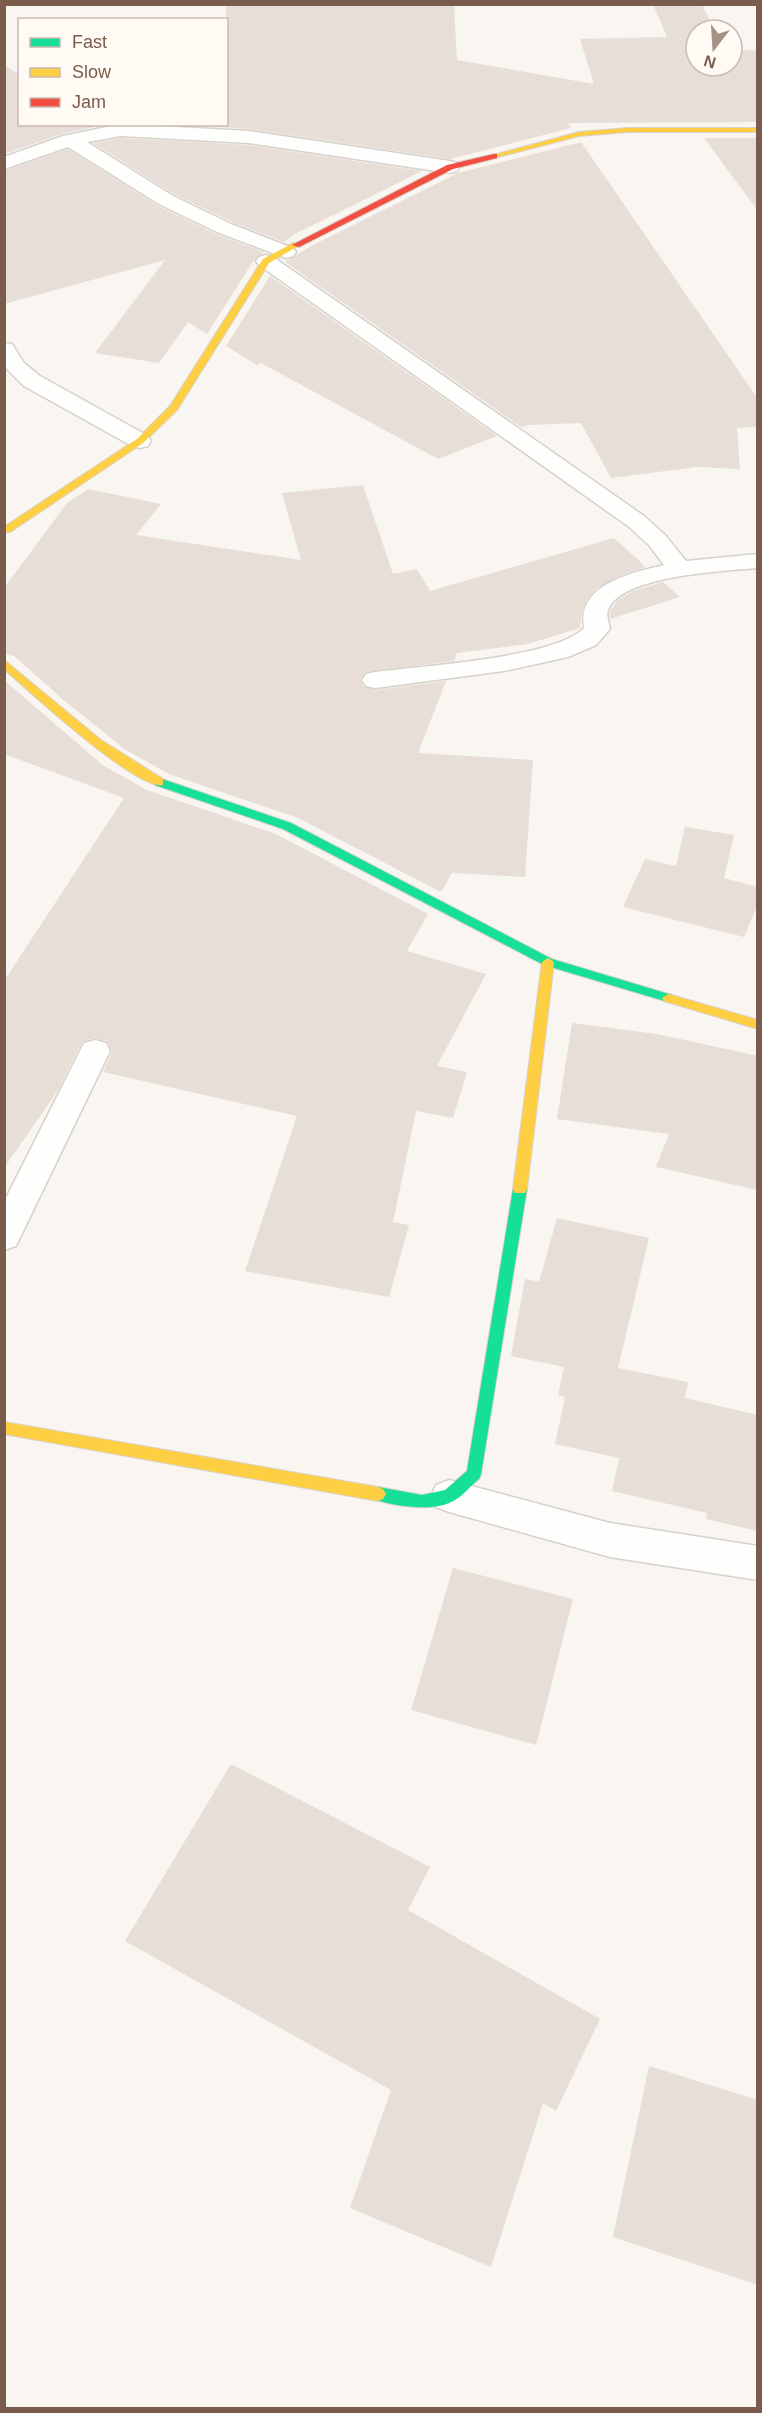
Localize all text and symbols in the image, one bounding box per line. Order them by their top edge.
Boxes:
legend [18,18,228,126]
north arrow [684,18,744,78]
text: Fast [72,32,107,52]
text: N [702,52,718,72]
text: Slow [72,62,112,82]
text: Jam [72,92,106,112]

